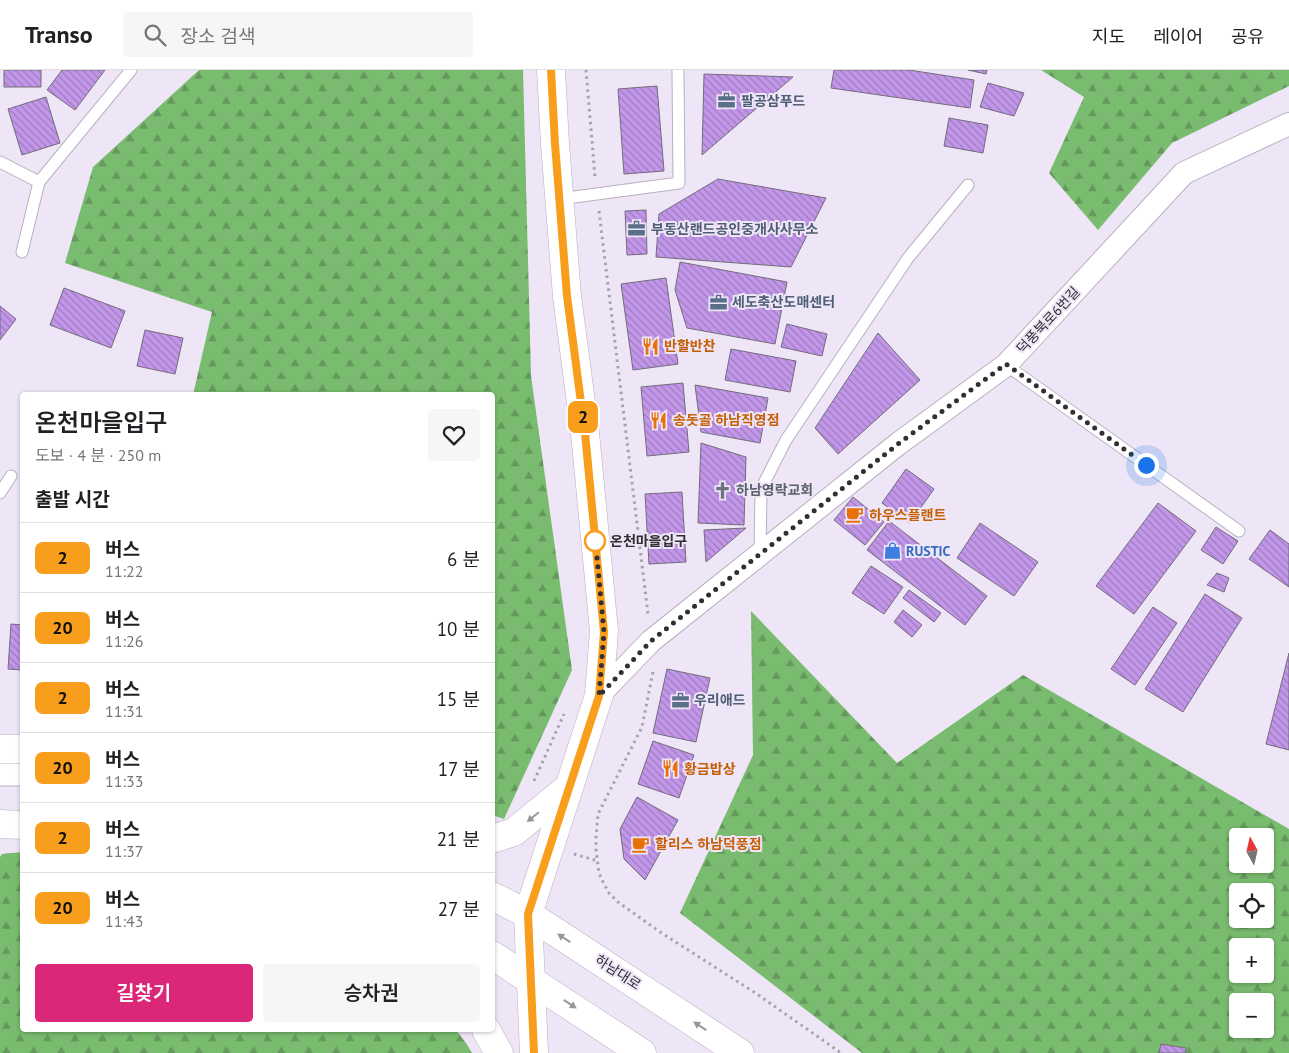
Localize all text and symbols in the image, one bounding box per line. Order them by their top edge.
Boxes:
search box [123,12,473,57]
text: Transo [25,19,93,50]
icon: search [141,21,169,49]
text: 장소 검색 [181,24,256,48]
text: 지도 [1092,25,1125,48]
text: 레이어 [1153,25,1203,48]
text: 공유 [1231,25,1264,48]
office icon: 팔공삼푸드 [717,91,737,111]
place label: 팔공삼푸드 [741,92,806,110]
office icon: 부동산랜드공인중개사사무소 [627,219,647,239]
place label: 부동산랜드공인중개사사무소 [651,220,819,238]
street label: 덕풍북로6번길 [1012,283,1084,357]
office icon: 세도축산도매센터 [708,292,728,312]
place label: 세도축산도매센터 [732,293,835,311]
restaurant icon: 반할반찬 [640,336,660,356]
place label: 반할반찬 [664,337,716,355]
line badge: 2 [567,401,599,433]
text: 2 [578,405,588,428]
text: 온천마을입구 [35,407,167,438]
button: heart [428,409,480,461]
restaurant icon: 송돗골 하남직영점 [649,410,669,430]
place label: 송돗골 하남직영점 [673,411,780,429]
text: 도보 · 4 분 · 250 m [35,445,161,465]
your location [1134,453,1159,478]
church icon: 하남영락교회 [712,480,732,500]
place label: 하남영락교회 [736,481,813,499]
text: 출발 시간 [35,487,110,511]
cafe icon: 하우스플랜트 [845,505,865,525]
place label: 하우스플랜트 [869,506,946,524]
marker: 온천마을입구 [584,530,606,552]
place label: 온천마을입구 [610,532,687,550]
text: 버스 [105,537,140,561]
shop icon: RUSTIC [882,541,902,561]
place label: RUSTIC [906,542,951,560]
text: 2 [57,546,68,569]
text: 6 분 [447,547,480,571]
text: 11:22 [105,561,143,581]
text: 버스 [105,607,140,631]
text: 20 [52,616,73,639]
text: 10 분 [437,617,480,641]
text: 11:26 [105,631,143,651]
text: 버스 [105,677,140,701]
text: 2 [57,686,68,709]
text: 15 분 [437,687,480,711]
office icon: 우리애드 [670,690,690,710]
place label: 우리애드 [694,691,746,709]
text: 11:31 [105,701,143,721]
text: 버스 [105,747,140,771]
text: 20 [52,756,73,779]
text: 17 분 [438,757,480,781]
restaurant icon: 황금밥상 [660,759,680,779]
place label: 황금밥상 [684,760,736,778]
text: 11:33 [105,771,143,791]
one-way arrow [526,811,539,822]
text: 버스 [105,817,140,841]
text: 2 [57,826,68,849]
text: 21 분 [437,827,480,851]
north arrow [1229,828,1274,872]
map controls [1229,828,1274,1038]
cafe icon: 할리스 하남덕풍점 [631,834,651,854]
place label: 할리스 하남덕풍점 [655,835,762,853]
text: 11:37 [105,841,143,861]
button: locate [1229,883,1274,928]
text: 버스 [105,887,140,911]
text: 20 [52,896,73,919]
text: 27 분 [438,897,480,921]
text: 11:43 [105,911,143,931]
one-way arrow [557,933,570,942]
button: + [1229,938,1274,983]
street label: 하남대로 [591,950,645,994]
button: 길찾기 [35,964,253,1022]
button: 승차권 [263,964,480,1022]
button: − [1229,993,1274,1038]
one-way arrow [564,1000,577,1009]
one-way arrow [693,1021,706,1031]

